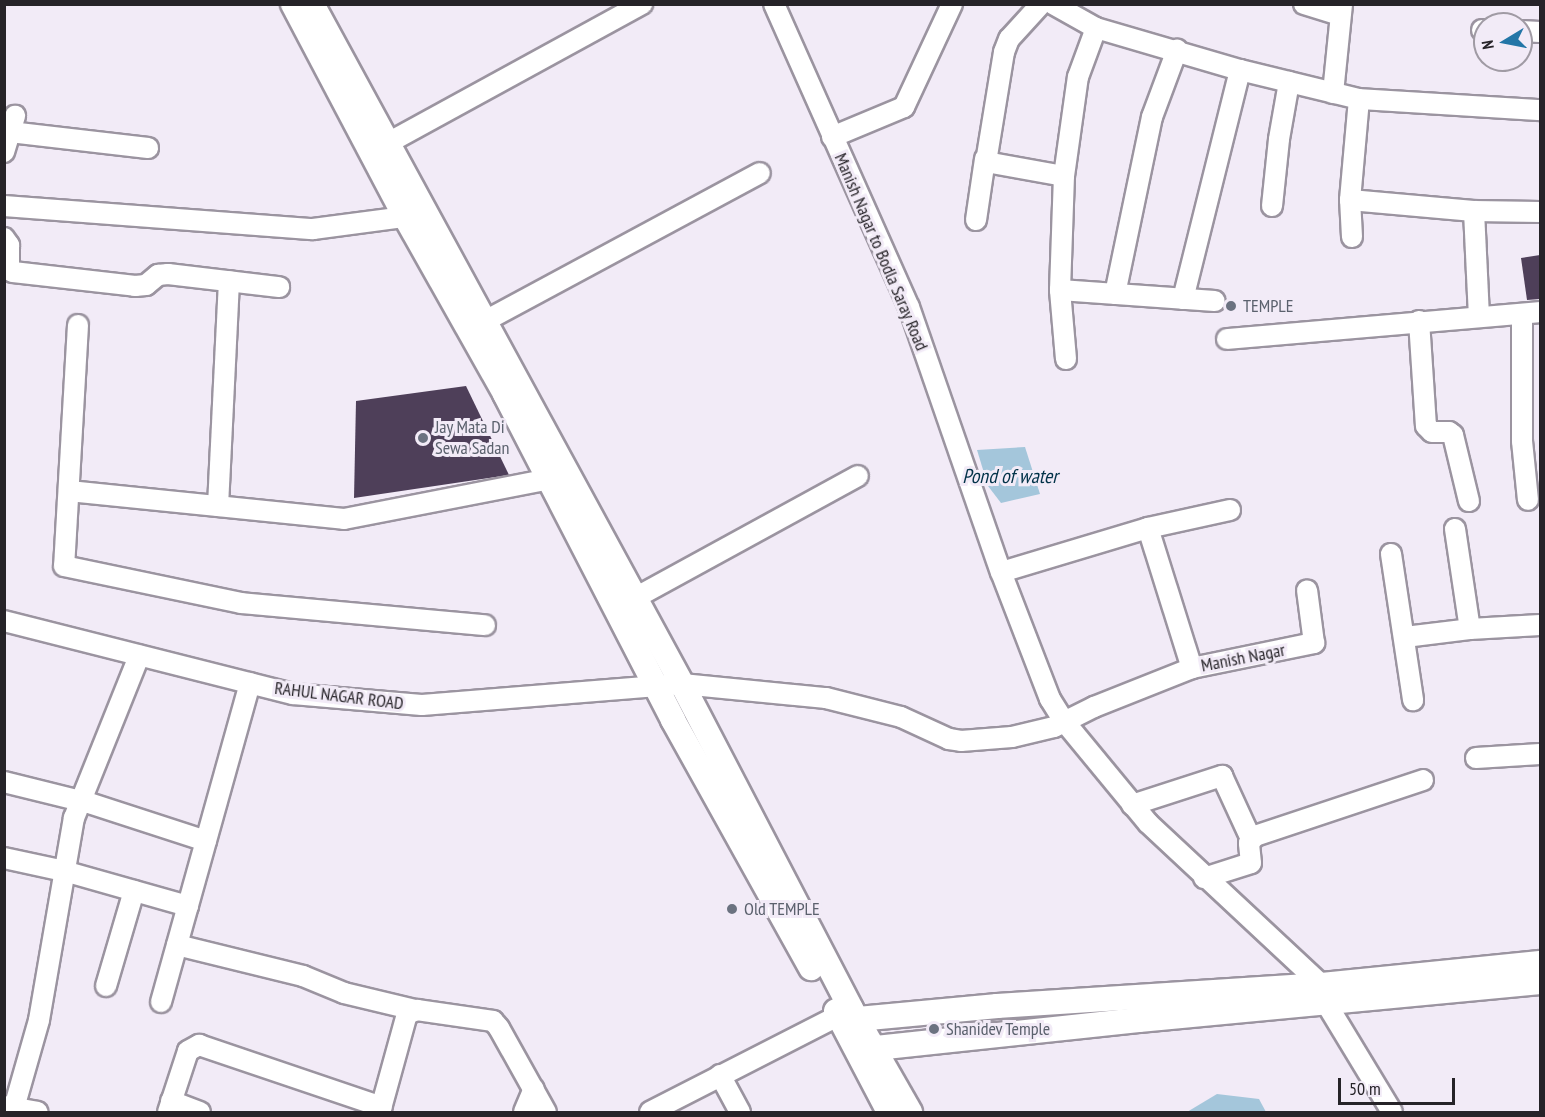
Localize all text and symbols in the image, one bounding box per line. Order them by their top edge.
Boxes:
north arrow [1473,12,1533,72]
text: N [1477,39,1498,51]
street label: Manish Nagar to Bodla Saray Road [829,150,933,354]
place label: TEMPLE [1243,295,1294,317]
marker: TEMPLE [1224,299,1238,313]
place label: Jay Mata Di Sewa Sadan [435,417,509,460]
marker: Jay Mata Di Sewa Sadan [416,431,430,445]
water label: Pond of water [962,464,1058,488]
street label: Manish Nagar [1199,639,1287,677]
street label: RAHUL NAGAR ROAD [273,677,405,715]
place label: Old TEMPLE [744,898,820,920]
marker: Old TEMPLE [725,902,739,916]
place label: Shanidev Temple [946,1018,1051,1040]
marker: Shanidev Temple [927,1022,941,1036]
scale bar [1341,1066,1458,1104]
text: 50 m [1349,1077,1381,1100]

